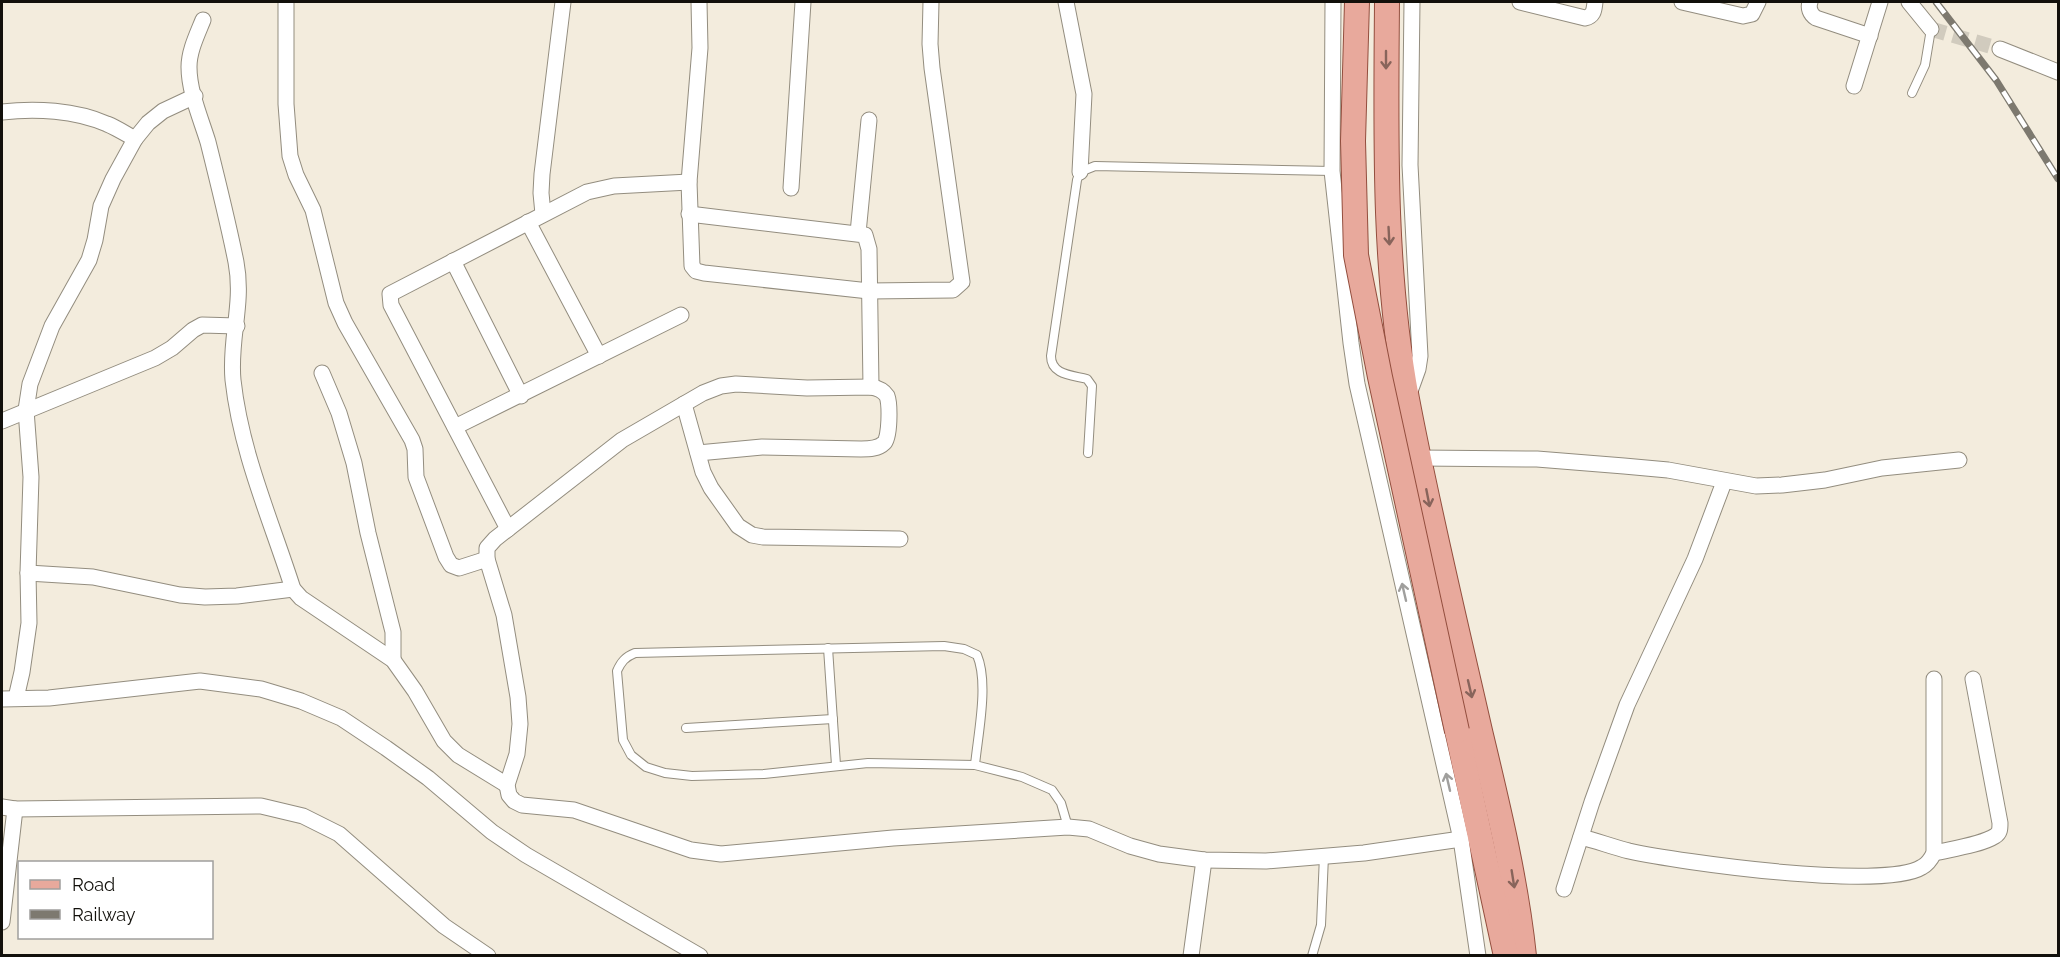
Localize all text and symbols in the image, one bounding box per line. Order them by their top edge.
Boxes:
one-way arrow [1380,49,1392,69]
one-way arrow [1383,226,1394,246]
one-way arrow [1423,488,1434,508]
one-way arrow [1398,583,1410,602]
one-way arrow [1465,679,1477,698]
one-way arrow [1441,773,1453,792]
legend [18,861,213,939]
one-way arrow [1508,868,1519,888]
text: Road [72,874,115,895]
text: Railway [72,904,136,925]

